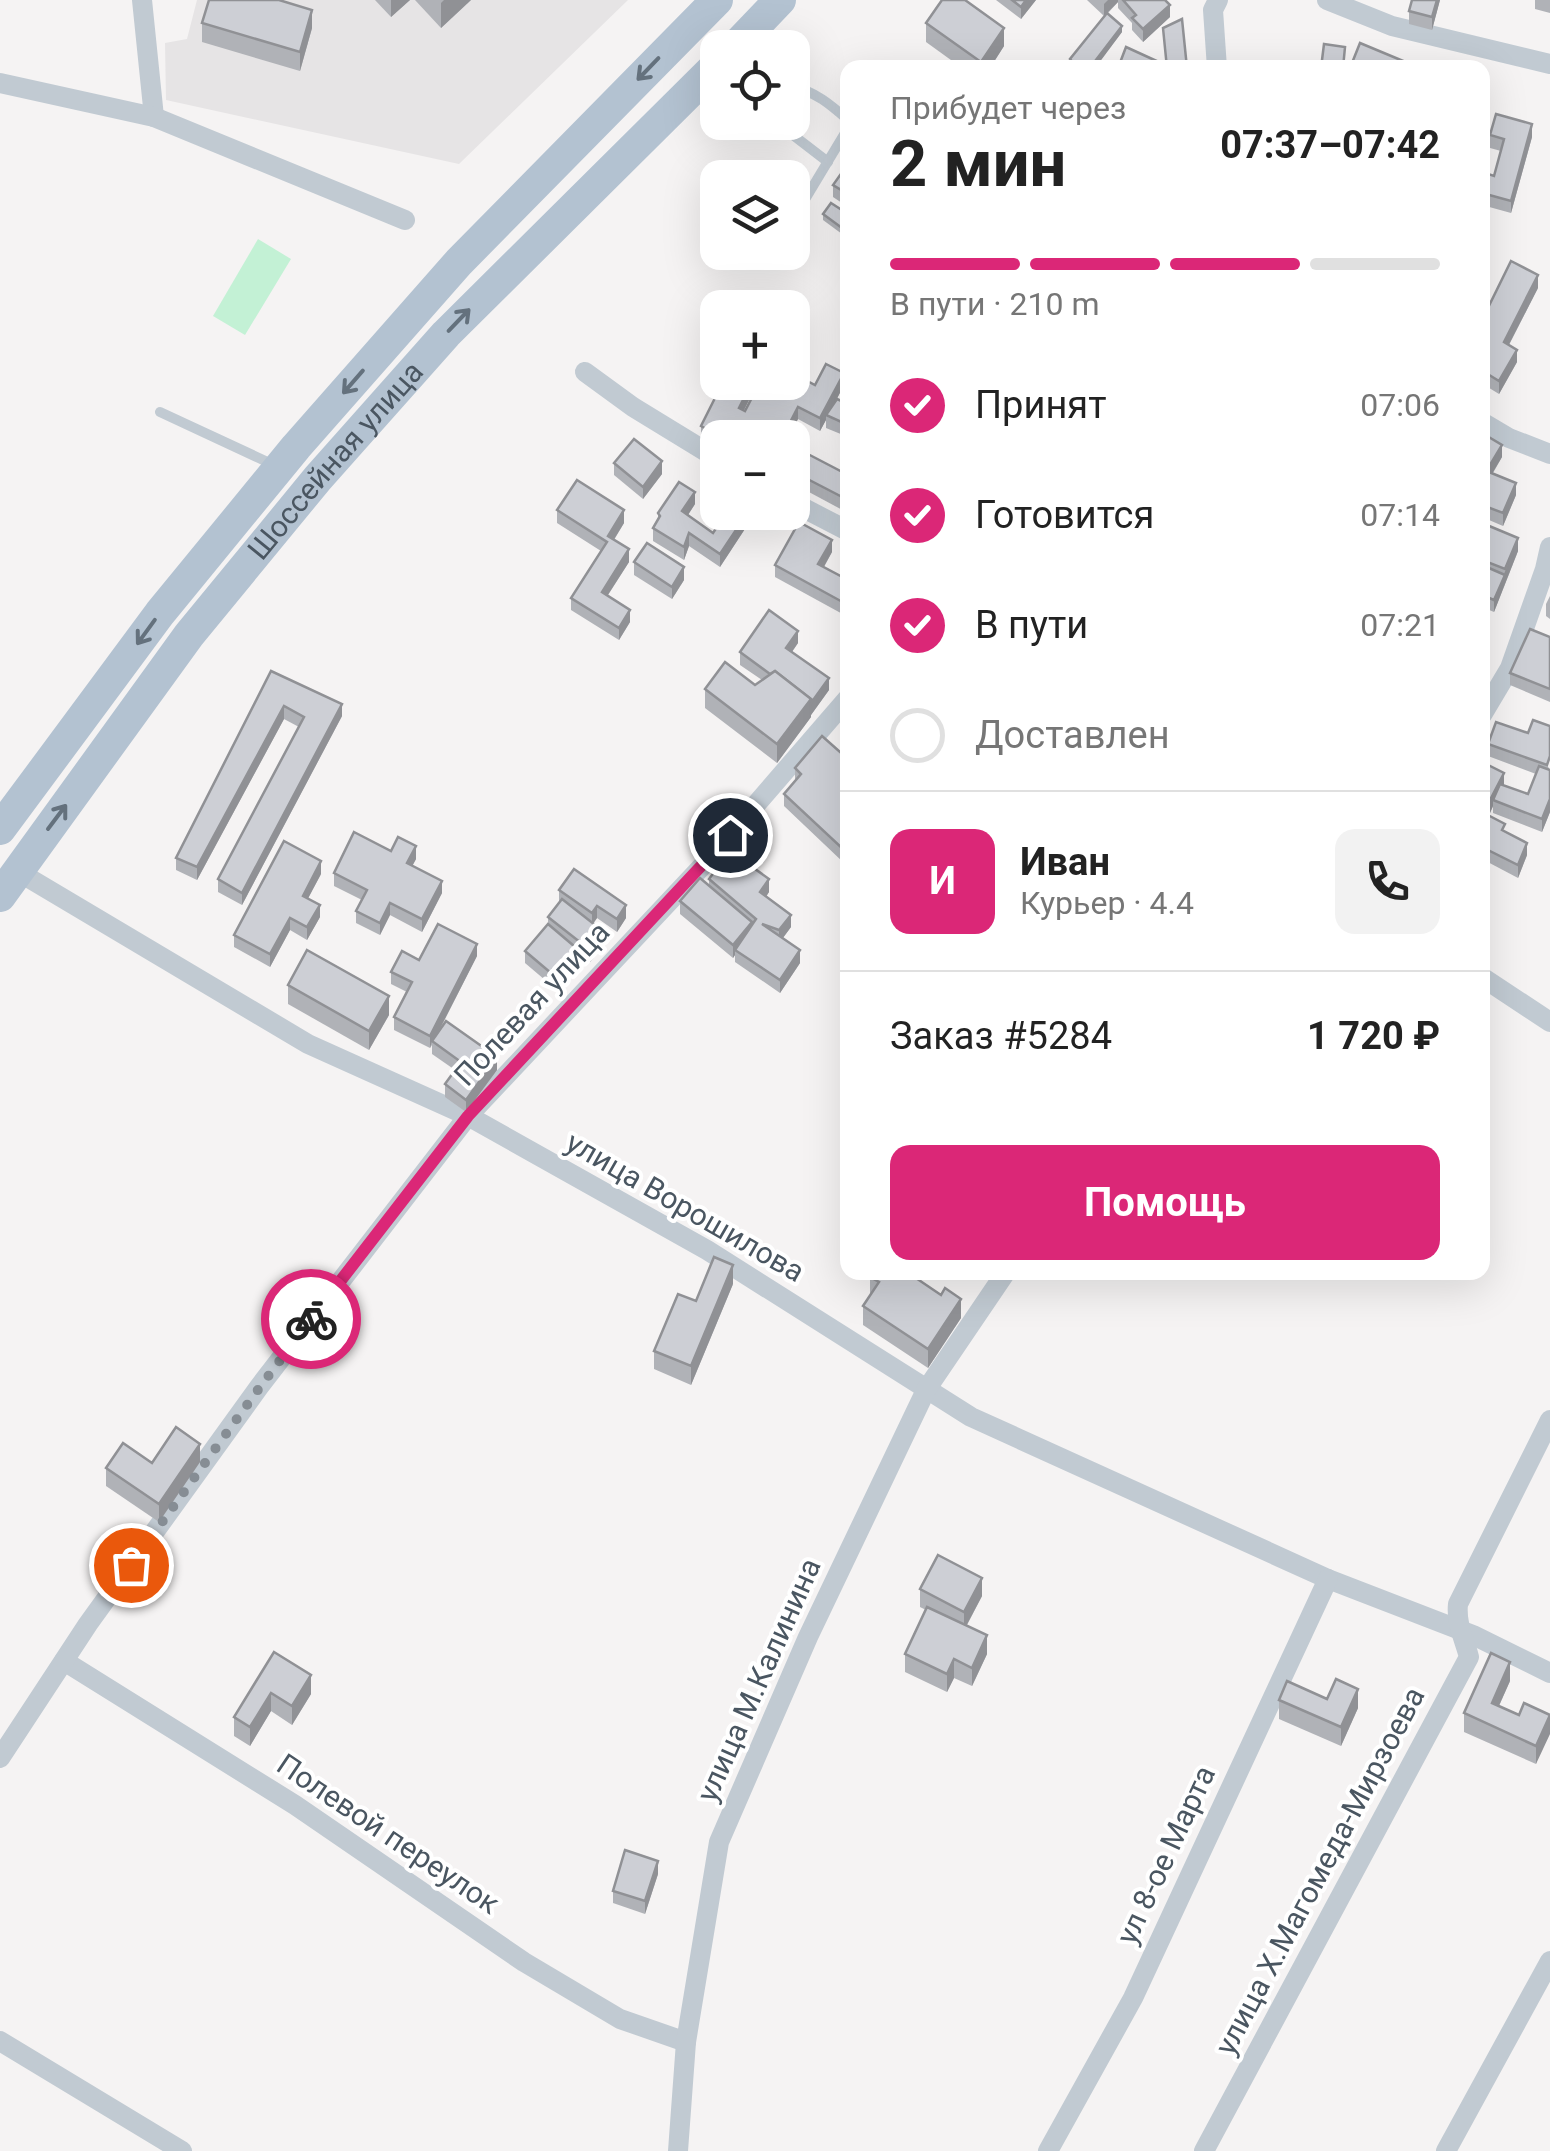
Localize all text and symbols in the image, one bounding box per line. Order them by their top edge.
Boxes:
map controls [700,30,810,530]
button: locate [700,30,810,140]
one-way arrow [636,56,660,80]
text: Прибудет через [890,89,1126,127]
text: 07:37–07:42 [1220,123,1440,167]
text: 2 мин [890,126,1066,202]
button: layers [700,160,810,270]
text: В пути · 210 m [890,285,1100,323]
button: + [700,290,810,400]
one-way arrow [447,308,470,333]
street label: Шоссейная улица [240,354,430,566]
one-way arrow [342,369,365,394]
icon: check [890,378,945,433]
text: Принят [975,383,1106,427]
text: 07:06 [1360,386,1440,424]
button: − [700,420,810,530]
icon: check [890,488,945,543]
text: Готовится [975,493,1154,537]
text: 07:14 [1360,496,1440,534]
icon: check [890,598,945,653]
text: В пути [975,603,1088,647]
text: 07:21 [1360,606,1440,644]
one-way arrow [135,618,156,645]
text: Доставлен [975,713,1170,757]
pin [688,793,773,878]
one-way arrow [47,804,68,831]
icon: home [703,808,758,863]
button: phone [1335,829,1440,934]
text: Иван [1020,840,1110,884]
text: И [929,859,956,903]
text: Курьер · 4.4 [1020,884,1194,922]
street label: Полевая улица [447,914,616,1093]
text: Заказ #5284 [890,1014,1112,1058]
text: 1 720 ₽ [1307,1014,1440,1058]
street label: улица Ворошилова [560,1124,811,1289]
button: Помощь [890,1145,1440,1260]
courier [261,1269,361,1369]
icon: bike [284,1292,339,1347]
pin [89,1523,174,1608]
icon: bag [104,1538,159,1593]
street label: улица М.Калинина [689,1553,828,1807]
street label: улица Х.Магомеда-Мирзоева [1208,1681,1432,2061]
street label: Полевой переулок [270,1746,506,1921]
street label: ул 8-ое Марта [1109,1760,1222,1950]

